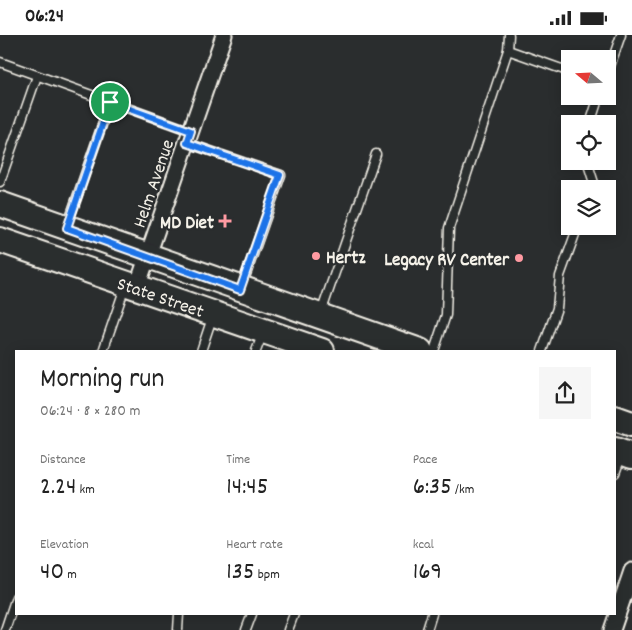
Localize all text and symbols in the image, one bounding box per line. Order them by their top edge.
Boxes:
text: 06:24 [25,4,64,31]
north arrow [561,50,616,105]
map controls [561,50,616,235]
pin [89,81,131,123]
icon: arrive [96,88,124,116]
button: locate [561,115,616,170]
street label: Helm Avenue [128,136,183,232]
button: layers [561,180,616,235]
place label: MD Diet [160,211,214,238]
marker: MD Diet [218,214,232,228]
place label: Hertz [326,246,366,273]
place label: Legacy RV Center [384,248,510,275]
marker: Hertz [310,250,322,262]
marker: Legacy RV Center [513,252,525,264]
street label: State Street [113,272,207,327]
text: Morning run [40,361,164,401]
button: share [539,367,591,419]
text: 06:24 · 8 × 280 m [40,400,141,423]
text: Distance [40,450,86,470]
text: Time [226,450,250,470]
text: Pace [413,450,437,470]
text: 2.24 [40,470,76,506]
text: 14:45 [226,470,268,506]
text: 6:35 [413,470,452,506]
text: km [76,480,95,500]
text: /km [452,480,474,500]
text: Elevation [40,535,89,555]
text: Heart rate [226,535,283,555]
text: kcal [413,535,434,555]
text: 40 [40,555,64,591]
text: 135 [226,555,254,591]
text: 169 [413,555,442,591]
text: m [64,565,77,585]
text: bpm [254,565,280,585]

